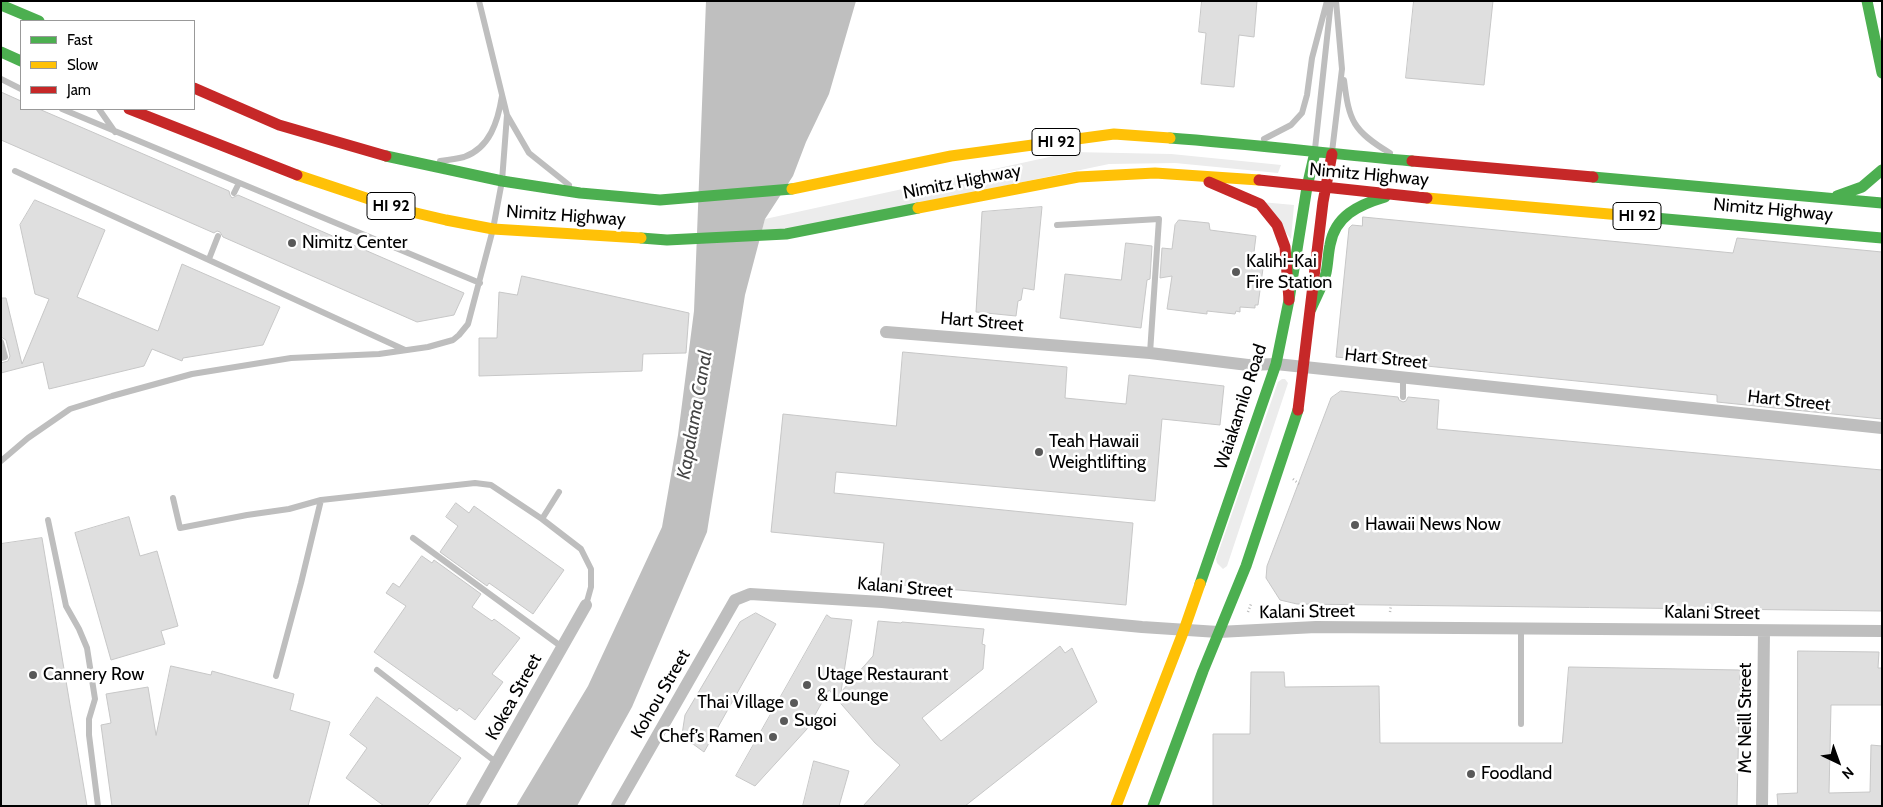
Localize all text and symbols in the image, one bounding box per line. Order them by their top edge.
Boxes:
legend [20,20,195,110]
text: Fast [67,31,92,49]
text: Slow [67,56,98,74]
text: Jam [67,81,91,99]
road number: HI 92 [1032,128,1080,156]
street label: Nimitz Highway [1308,159,1430,191]
street label: Nimitz Highway [901,160,1023,204]
road number: HI 92 [367,192,415,220]
street label: Nimitz Highway [1712,194,1834,226]
street label: Nimitz Highway [505,201,627,231]
road number: HI 92 [1613,202,1661,230]
place label: Nimitz Center [302,232,407,254]
marker: Nimitz Center [286,237,298,249]
place label: Kalihi-Kai Fire Station [1246,251,1332,294]
marker: Kalihi-Kai Fire Station [1230,266,1242,278]
street label: Hart Street [940,308,1024,336]
street label: Waiakamilo Road [1211,341,1271,473]
street label: Hart Street [1343,344,1429,374]
water label: Kapalama Canal [672,349,718,481]
street label: Hart Street [1746,386,1832,416]
place label: Teah Hawaii Weightlifting [1049,431,1146,474]
marker: Teah Hawaii Weightlifting [1033,446,1045,458]
place label: Hawaii News Now [1365,514,1501,536]
marker: Hawaii News Now [1349,519,1361,531]
street label: Kalani Street [856,573,954,603]
street label: Kalani Street [1259,600,1355,624]
street label: Kalani Street [1664,601,1760,625]
street label: Kohou Street [627,646,695,742]
street label: Kokea Street [481,650,547,744]
street label: Mc Neill Street [1735,663,1757,773]
place label: Cannery Row [43,664,144,686]
place label: Utage Restaurant & Lounge [817,664,948,706]
marker: Cannery Row [27,669,39,681]
marker: Utage Restaurant & Lounge [801,679,813,691]
place label: Thai Village [697,692,784,714]
marker: Thai Village [788,697,800,709]
place label: Sugoi [794,710,837,732]
marker: Sugoi [778,715,790,727]
place label: Chef’s Ramen [659,726,763,748]
marker: Chef’s Ramen [767,731,779,743]
north arrow [1813,737,1863,787]
place label: Foodland [1481,763,1552,785]
text: N [1838,763,1858,783]
marker: Foodland [1465,768,1477,780]

